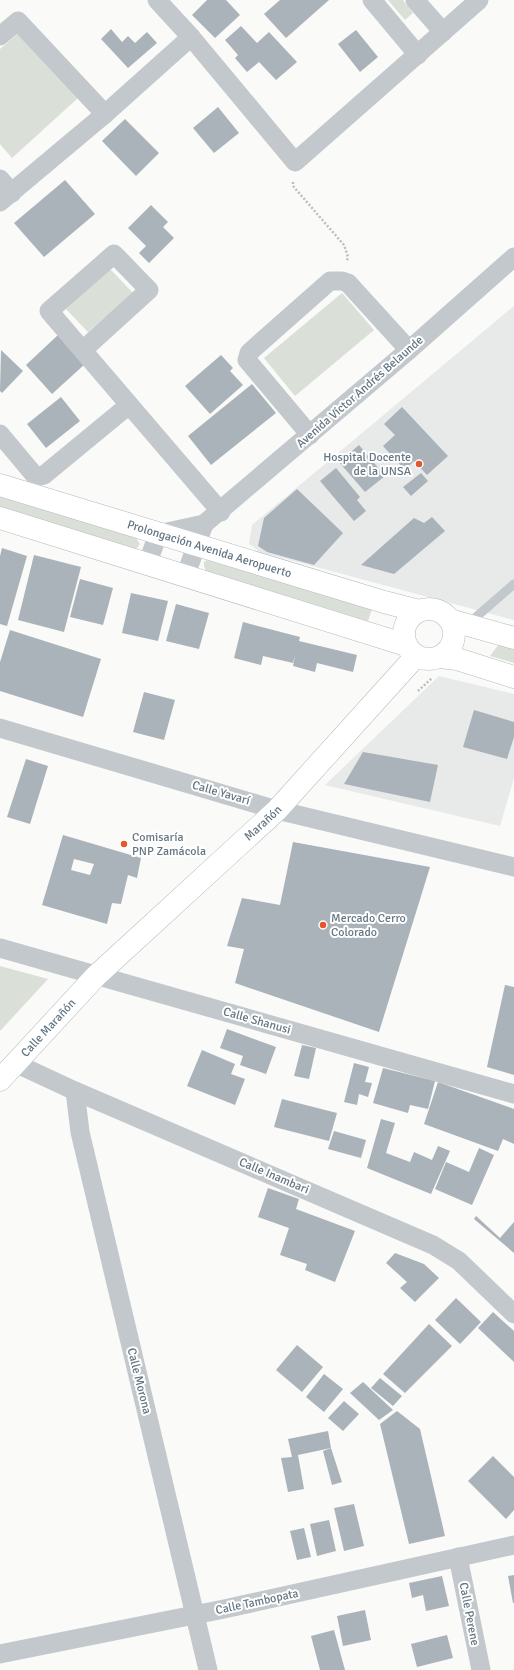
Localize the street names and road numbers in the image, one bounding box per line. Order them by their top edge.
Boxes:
street label: Avenida Víctor Andrés Belaunde [293,333,427,451]
street label: Prolongación Avenida Aeropuerto [125,517,294,581]
street label: Calle Yavarí [190,778,252,809]
street label: Marañón [241,802,285,844]
street label: Calle Marañón [17,995,79,1060]
street label: Calle Shanusi [221,1004,293,1038]
street label: Calle Inambari [237,1155,311,1197]
street label: Calle Morona [124,1346,154,1416]
street label: Calle Perene [456,1581,482,1647]
street label: Calle Tambopata [214,1586,300,1618]

